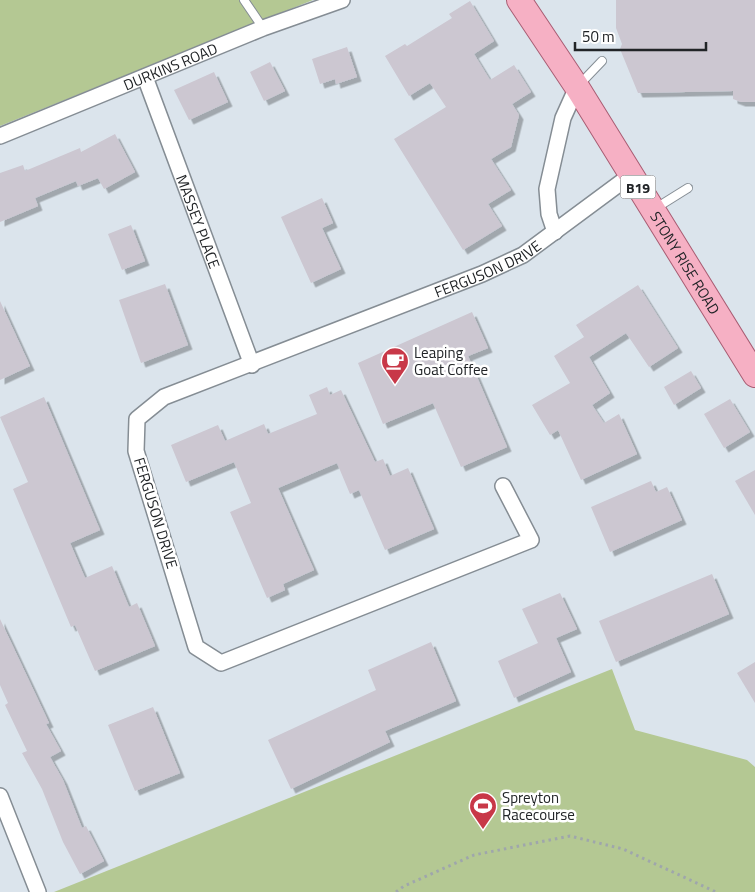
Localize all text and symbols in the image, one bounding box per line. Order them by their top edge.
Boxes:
scale bar [575,20,706,52]
text: 50 m [582,25,615,48]
street label: DURKINS ROAD [120,36,221,96]
street label: MASSEY PLACE [171,171,227,272]
road number: B19 [620,176,656,198]
street label: STONY RISE ROAD [645,207,726,319]
street label: FERGUSON DRIVE [431,234,546,303]
place label: Leaping Goat Coffee [414,341,488,381]
cafe icon: Leaping Goat Coffee [380,346,410,385]
street label: FERGUSON DRIVE [128,454,184,572]
place label: Spreyton Racecourse [502,786,575,826]
sports icon: Spreyton Racecourse [468,791,498,830]

